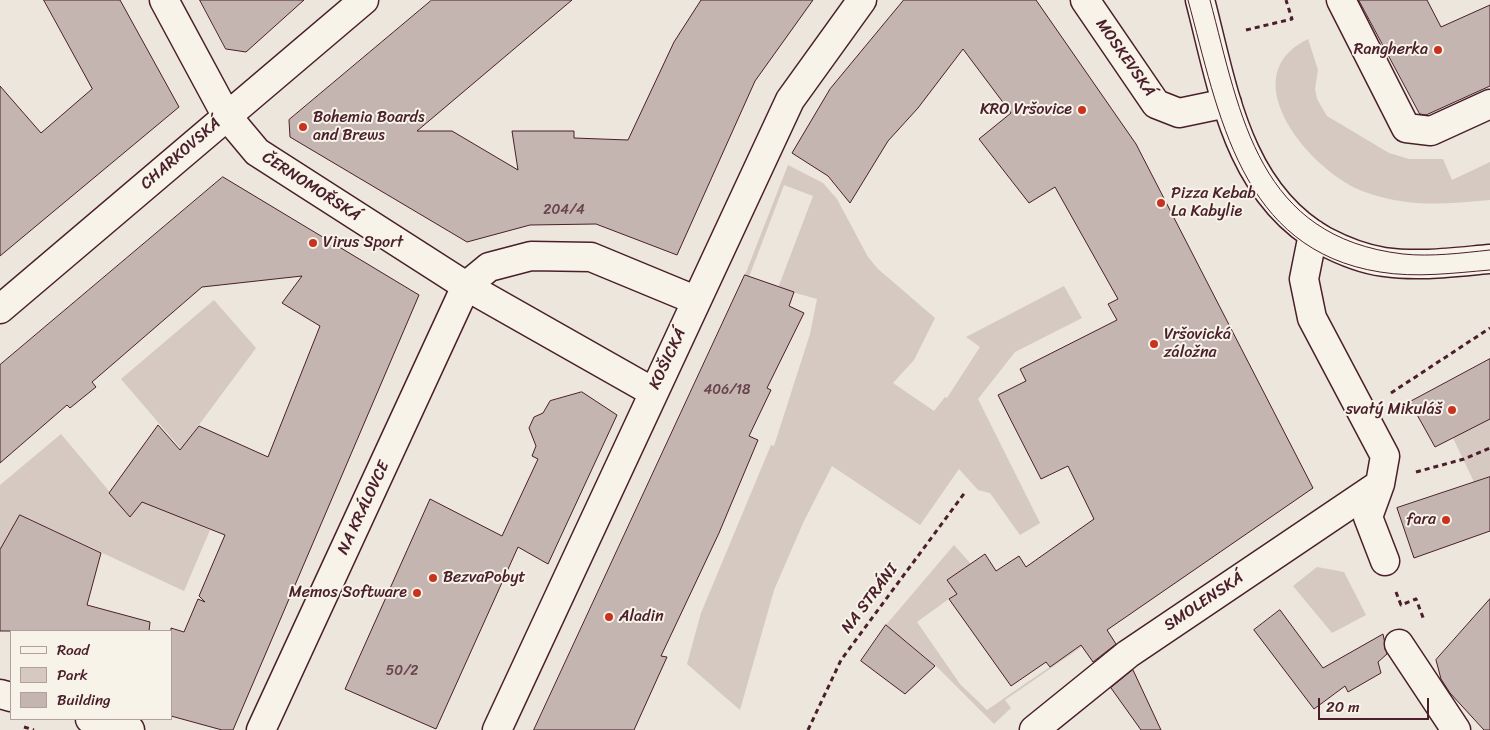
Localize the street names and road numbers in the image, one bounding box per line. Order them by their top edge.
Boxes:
street label: MOSKEVSKÁ [1091,15,1159,101]
street label: CHARKOVSKÁ [137,114,225,194]
street label: ČERNOMOŘSKÁ [258,148,364,226]
street label: KOŠICKÁ [646,325,690,393]
street label: NA KRÁLOVCE [334,458,394,558]
street label: NA STRÁNI [838,561,902,637]
street label: SMOLENSKÁ [1161,568,1247,636]

